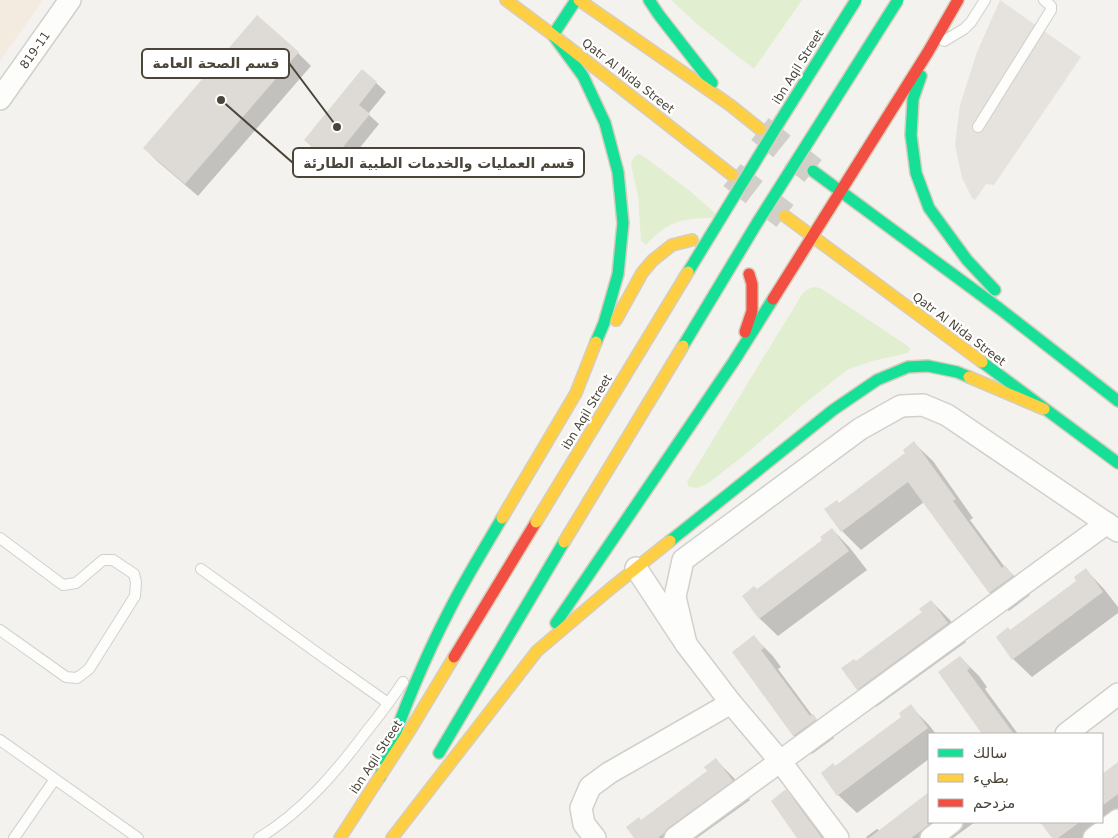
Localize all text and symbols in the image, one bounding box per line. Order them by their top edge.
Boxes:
street label: ibn Aqil Street [770,27,827,107]
street label: 819-11 [17,29,53,71]
street label: Qatr Al Nida Street [579,36,677,117]
callout: قسم الصحة العامة [142,49,289,78]
text: قسم الصحة العامة [153,55,279,71]
callout: قسم العمليات والخدمات الطبية الطارئة [293,148,584,177]
text: قسم العمليات والخدمات الطبية الطارئة [303,155,575,172]
street label: Qatr Al Nida Street [910,289,1009,369]
street label: ibn Aqil Street [559,372,615,452]
street label: ibn Aqil Street [347,717,405,796]
legend [928,733,1103,823]
text: سالك [973,744,1007,762]
text: بطيء [973,769,1009,788]
text: مزدحم [973,794,1015,812]

